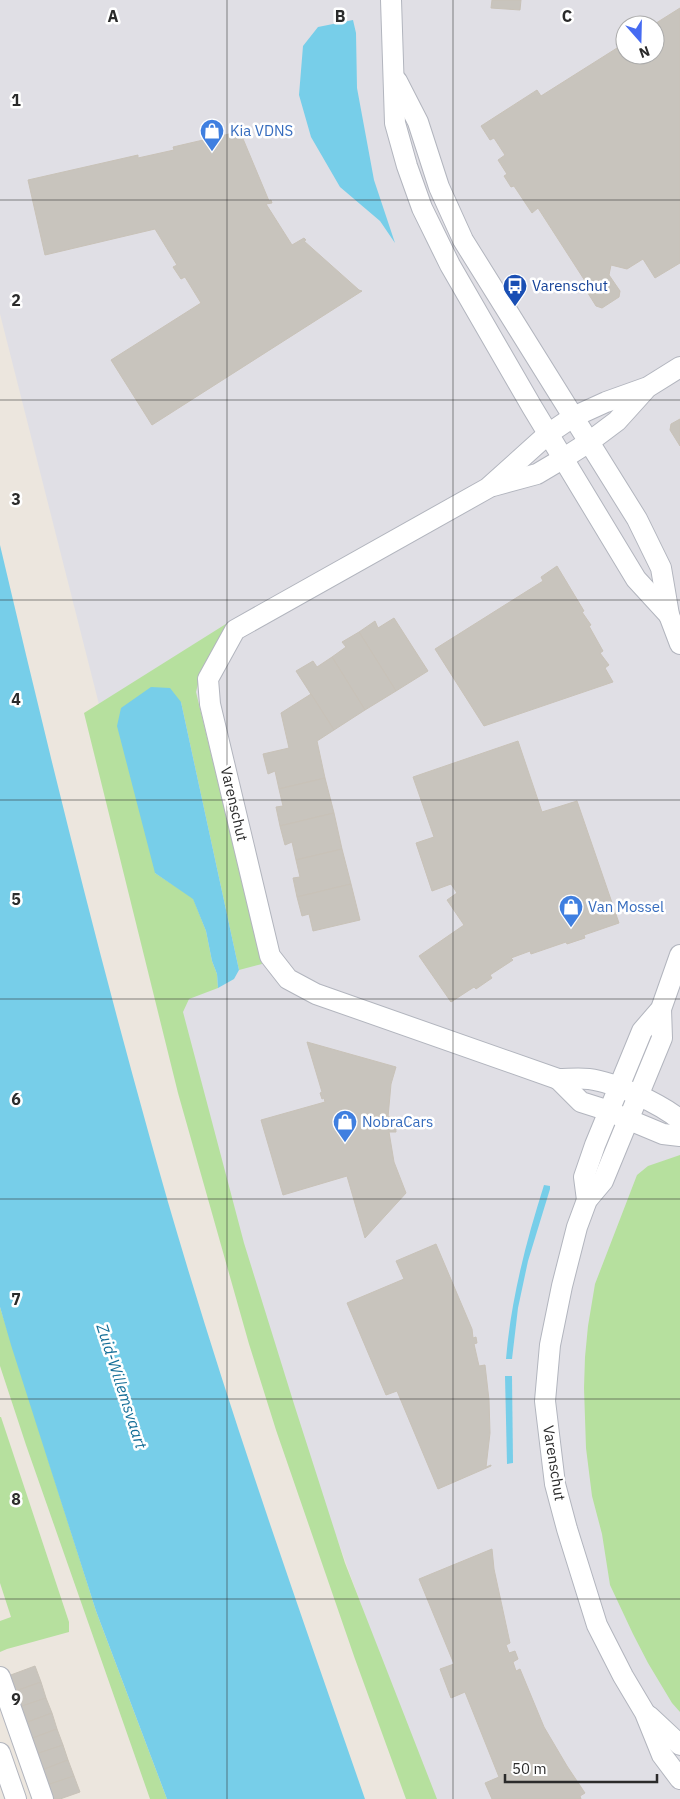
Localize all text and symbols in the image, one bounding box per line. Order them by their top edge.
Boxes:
text: A [108,6,119,26]
text: B [335,6,346,26]
text: C [562,6,572,26]
north arrow [615,15,665,65]
text: N [637,42,652,62]
text: 1 [11,90,21,110]
shop icon: Kia VDNS [199,118,225,152]
place label: Kia VDNS [230,121,293,140]
bus stop icon: Varenschut [502,273,528,307]
place label: Varenschut [532,276,608,295]
text: 2 [11,290,21,310]
text: 3 [11,489,21,509]
text: 4 [11,689,21,709]
street label: Varenschut [217,765,252,843]
text: 5 [11,889,21,909]
shop icon: Van Mossel [558,894,584,928]
place label: Van Mossel [588,897,664,916]
text: 6 [11,1089,21,1109]
shop icon: NobraCars [332,1109,358,1143]
place label: NobraCars [362,1112,433,1131]
text: 7 [11,1289,21,1309]
water label: Zuid-Willemsvaart [92,1320,152,1452]
street label: Varenschut [539,1424,570,1502]
text: 8 [11,1489,21,1509]
text: 9 [11,1689,21,1709]
scale bar [505,1752,658,1784]
text: 50 m [512,1759,547,1778]

